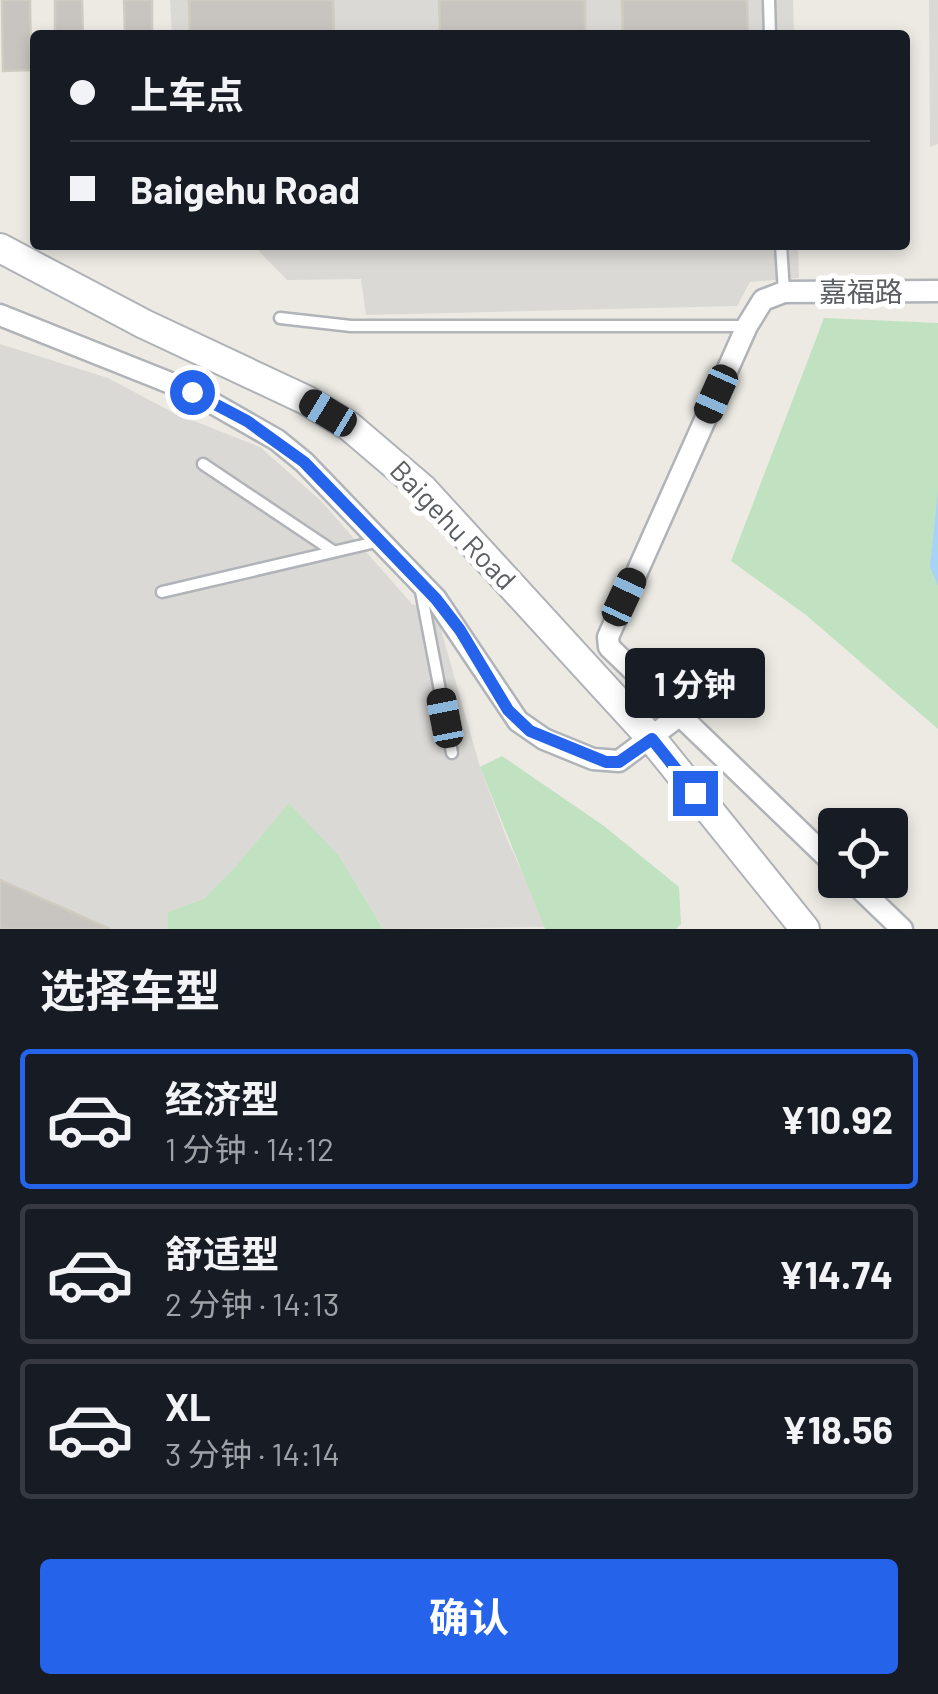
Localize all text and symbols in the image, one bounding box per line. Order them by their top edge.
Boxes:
text: 上车点 [130,71,244,117]
text: Baigehu Road [130,166,360,212]
street label: 嘉福路 [819,274,903,308]
car [690,360,742,428]
route start [170,370,215,415]
car [295,385,361,441]
street label: Baigehu Road [384,453,524,596]
car [598,563,650,631]
callout: 1 分钟 [625,648,765,718]
text: 1 分钟 [654,664,736,702]
car [425,686,465,750]
route end [673,771,718,816]
map controls [818,808,908,898]
button: locate [818,808,908,898]
text: 选择车型 [40,962,220,1016]
icon: car [45,1074,135,1164]
text: 经济型 [165,1075,279,1121]
text: ¥10.92 [780,1096,893,1142]
text: 1 分钟 · 14:12 [165,1129,334,1167]
icon: car [45,1229,135,1319]
text: 舒适型 [165,1230,279,1276]
text: ¥14.74 [778,1251,893,1297]
text: 2 分钟 · 14:13 [165,1284,339,1322]
text: XL [165,1383,211,1429]
icon: car [45,1384,135,1474]
text: ¥18.56 [782,1406,893,1452]
text: 3 分钟 · 14:14 [165,1434,340,1472]
button: 确认 [40,1559,898,1674]

